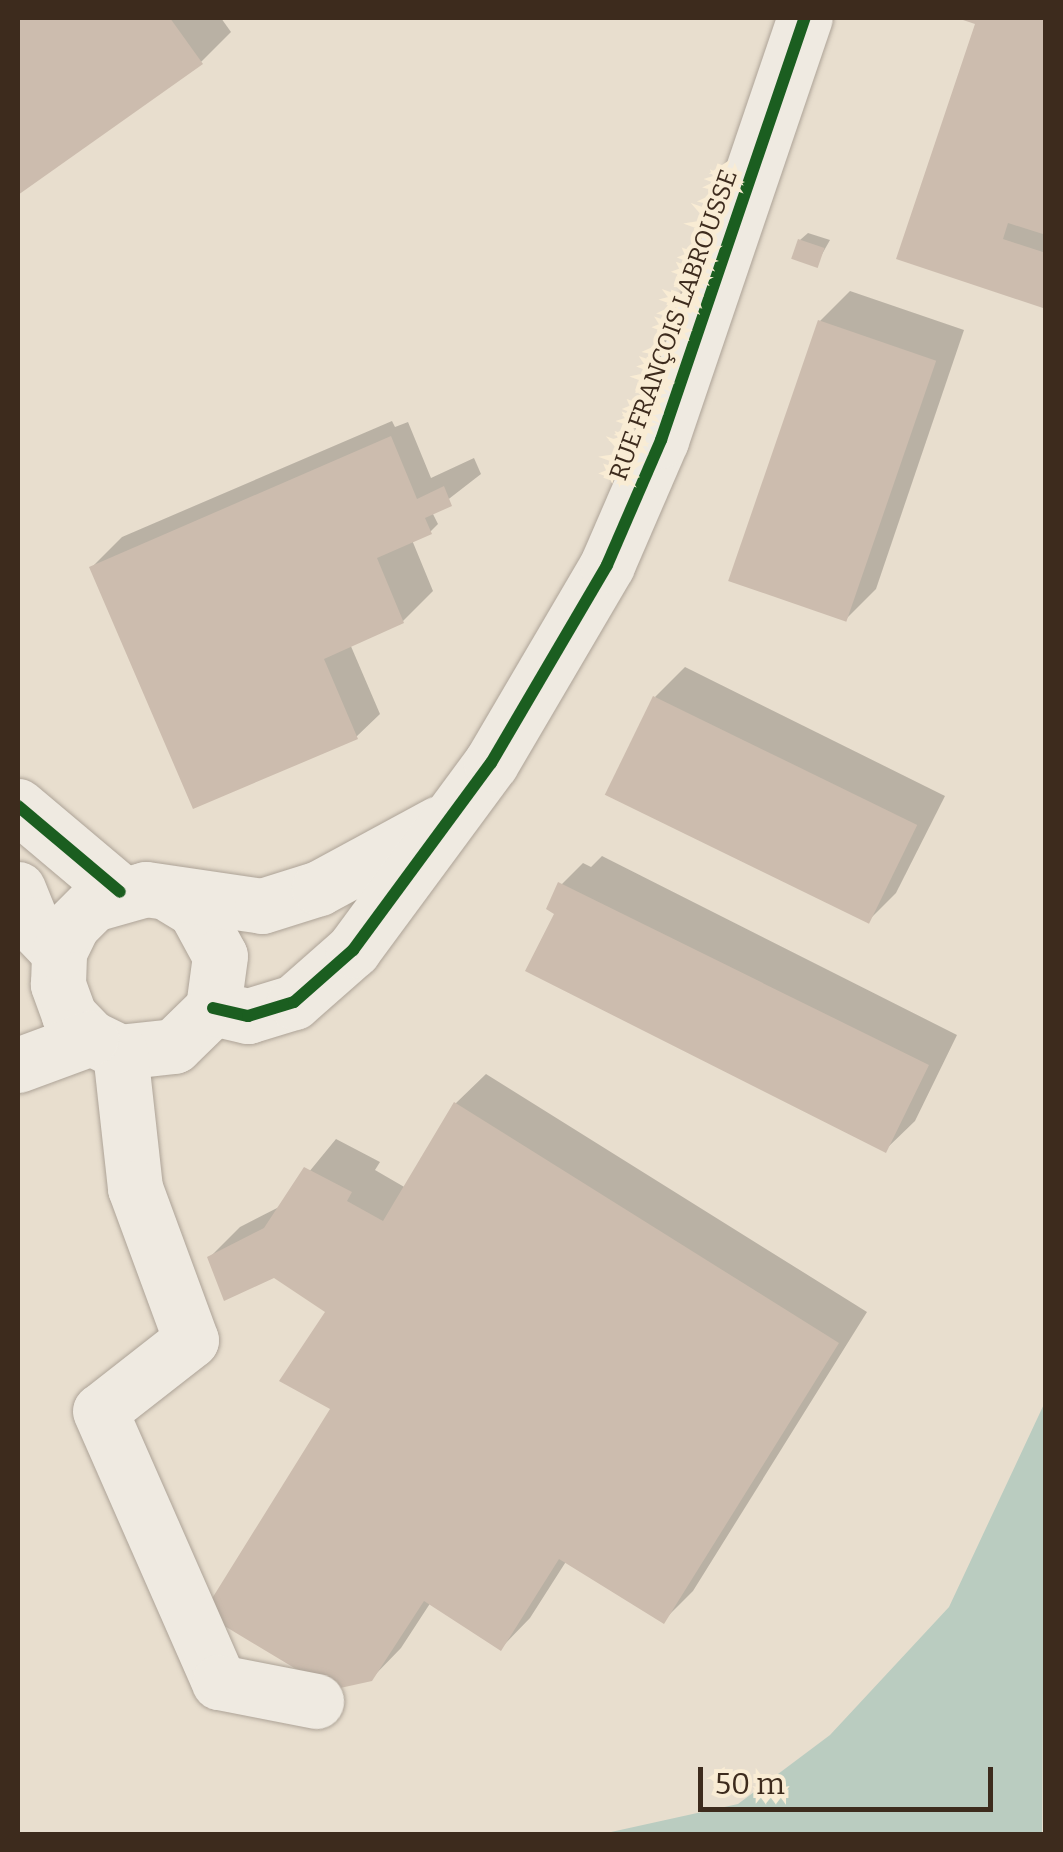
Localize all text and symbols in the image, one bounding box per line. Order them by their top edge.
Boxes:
street label: RUE FRANÇOIS LABROUSSE [604,166,744,484]
scale bar [703,1747,998,1809]
text: 50 m [715,1766,785,1802]

